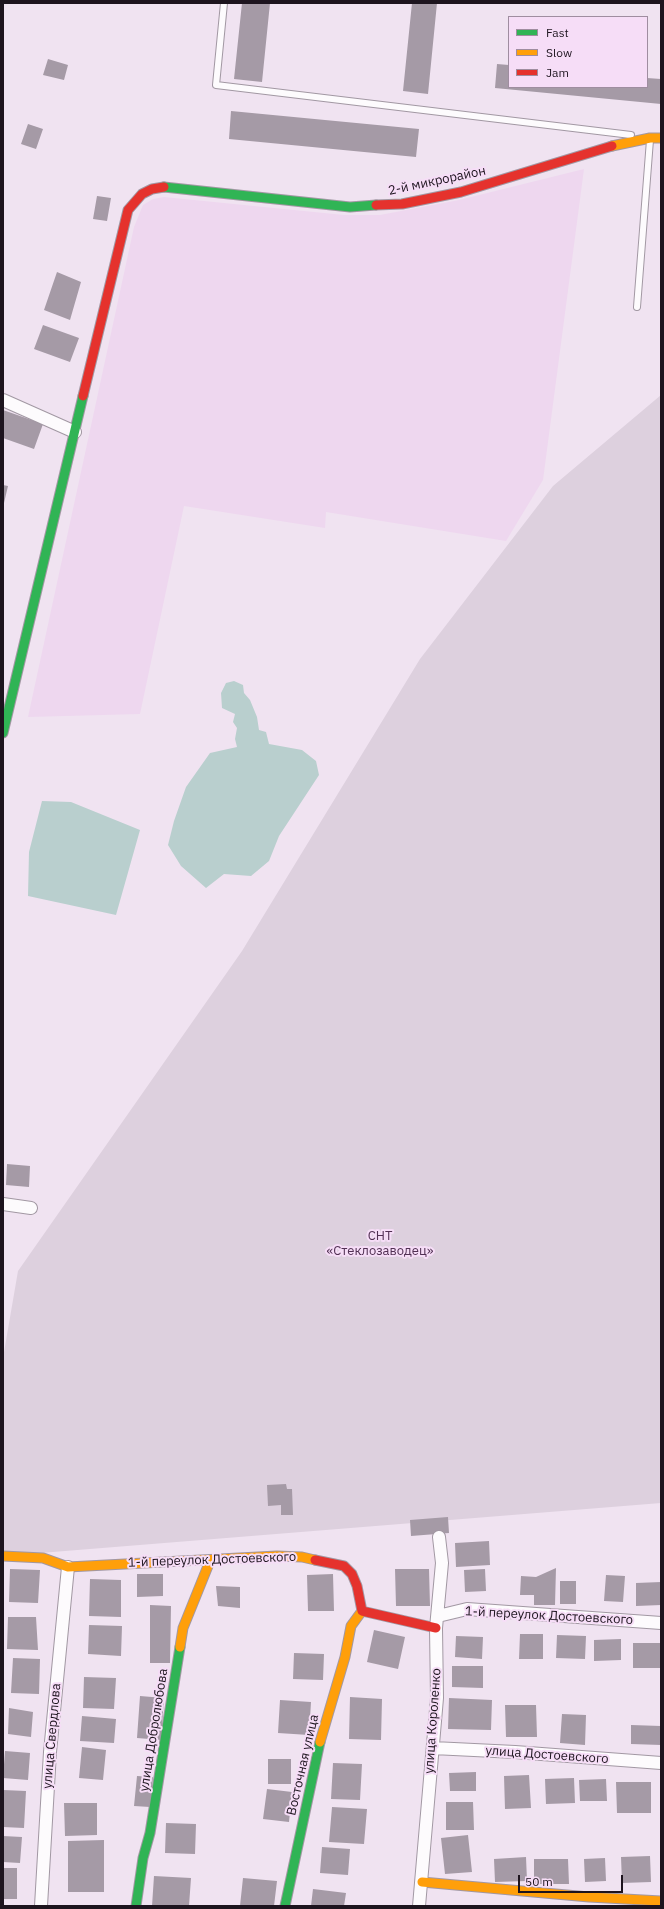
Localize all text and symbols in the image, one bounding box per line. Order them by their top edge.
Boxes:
legend [508,16,648,88]
text: Fast [546,25,569,40]
text: Slow [546,45,572,60]
text: Jam [546,65,569,80]
street label: 2-й микрорайон [387,163,487,199]
park label: СНТ «Стеклозаводец» [327,1228,433,1259]
street label: 1-й переулок Достоевского [128,1549,296,1571]
street label: 1-й переулок Достоевского [465,1604,633,1628]
street label: улица Добролюбова [137,1667,171,1793]
street label: улица Короленко [422,1668,444,1774]
street label: улица Свердлова [40,1683,64,1789]
street label: Восточная улица [284,1713,322,1817]
street label: улица Достоевского [485,1743,609,1767]
scale bar [520,1867,625,1893]
text: 50 m [525,1874,553,1889]

